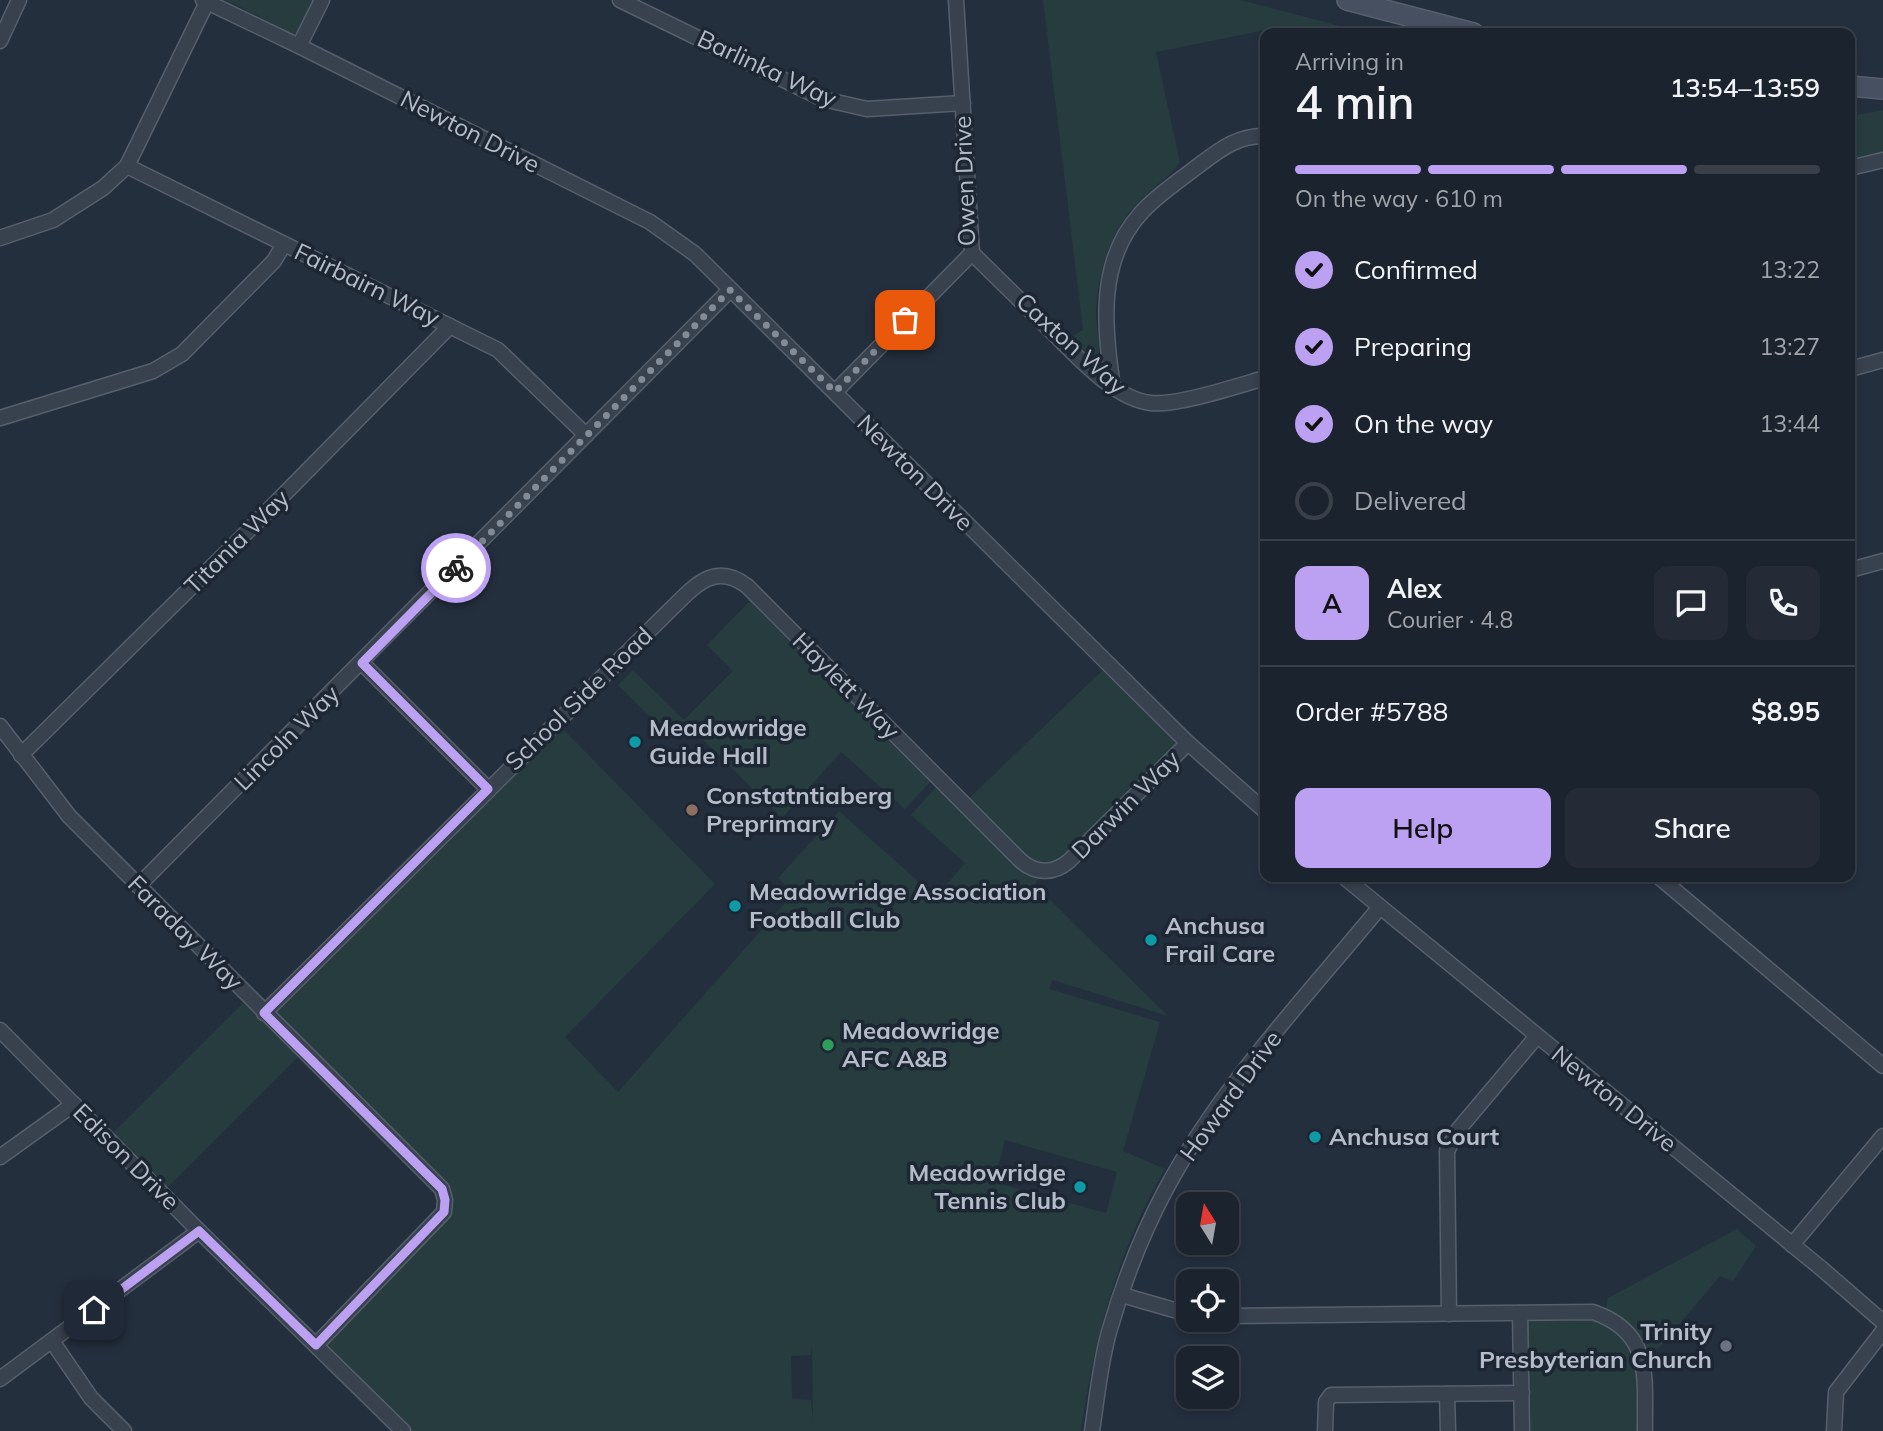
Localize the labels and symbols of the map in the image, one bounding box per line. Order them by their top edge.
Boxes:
street label: Barlinka Way [693,23,842,114]
street label: Newton Drive [396,83,545,179]
street label: Owen Drive [947,115,981,247]
street label: Fairbairn Way [290,236,445,332]
street label: Caxton Way [1010,286,1133,401]
pin [875,290,935,350]
street label: Newton Drive [851,408,980,537]
street label: Titania Way [178,483,295,600]
courier [421,533,491,603]
street label: School Side Road [498,620,658,776]
street label: Haylett Way [787,625,907,745]
street label: Lincoln Way [227,678,345,796]
place label: Meadowridge Guide Hall [649,712,807,770]
marker: Meadowridge Guide Hall [627,734,643,750]
street label: Darwin Way [1065,744,1186,865]
place label: Constatntiaberg Preprimary [706,780,892,838]
marker: Constatntiaberg Preprimary [684,802,700,818]
street label: Faraday Way [122,868,250,996]
place label: Meadowridge Association Football Club [749,876,1047,934]
marker: Meadowridge Association Football Club [727,898,743,914]
place label: Anchusa Frail Care [1165,910,1275,968]
marker: Anchusa Frail Care [1143,932,1159,948]
place label: Meadowridge AFC A&B [842,1015,1000,1073]
street label: Howard Drive [1173,1024,1288,1167]
marker: Meadowridge AFC A&B [820,1037,836,1053]
street label: Newton Drive [1546,1039,1683,1158]
street label: Edison Drive [67,1097,186,1216]
place label: Anchusa Court [1329,1121,1499,1151]
marker: Anchusa Court [1307,1129,1323,1145]
place label: Meadowridge Tennis Club [908,1157,1066,1215]
marker: Meadowridge Tennis Club [1072,1179,1088,1195]
north arrow [1176,1192,1239,1255]
pin [64,1280,124,1340]
place label: Trinity Presbyterian Church [1479,1316,1713,1374]
marker: Trinity Presbyterian Church [1718,1338,1734,1354]

